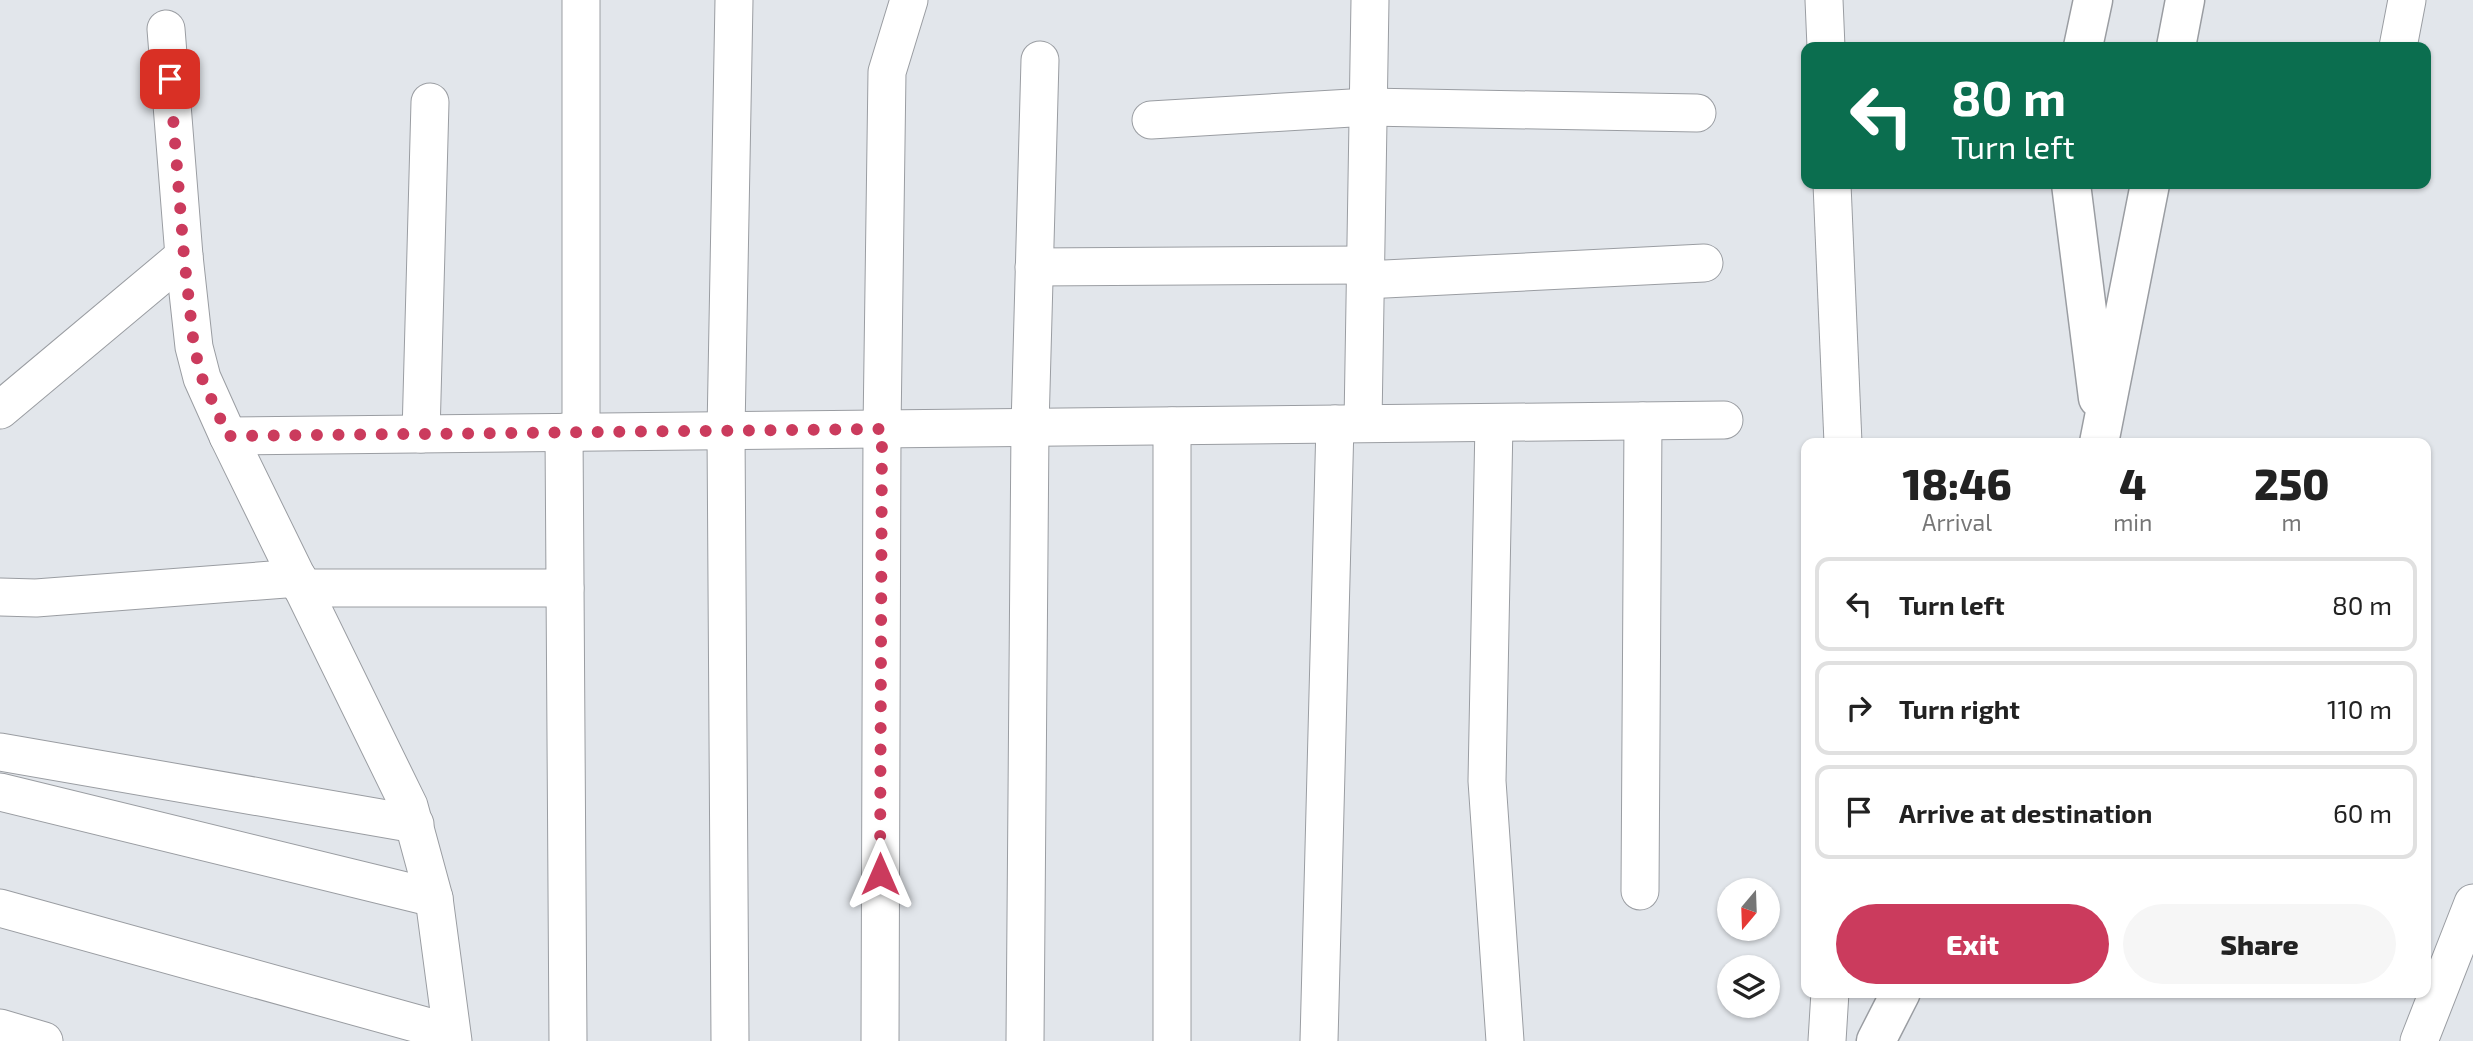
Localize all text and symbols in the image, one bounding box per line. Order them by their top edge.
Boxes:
pin [140,49,200,109]
icon: arrive [151,60,189,98]
text: 80 m [1951,67,2066,126]
icon: left [1836,70,1927,161]
text: Turn left [1951,127,2075,165]
text: 18:46 [1903,458,2012,508]
text: 4 [2119,458,2146,508]
text: 250 [2254,458,2329,508]
text: Arrival [1922,508,1992,536]
text: min [2113,508,2152,536]
text: m [2282,508,2302,536]
icon: left [1840,585,1878,623]
text: Turn left [1899,589,2005,620]
text: 80 m [2332,589,2392,620]
icon: right [1840,689,1878,727]
text: Turn right [1899,693,2020,724]
text: 110 m [2327,693,2392,724]
icon: arrive [1840,793,1878,831]
text: Arrive at destination [1899,797,2152,828]
text: 60 m [2333,797,2392,828]
position arrow [843,837,917,911]
north arrow [1717,878,1780,942]
map controls [1717,878,1780,1018]
button: Exit [1836,904,2109,984]
button: Share [2123,904,2396,984]
button: layers [1717,955,1780,1018]

